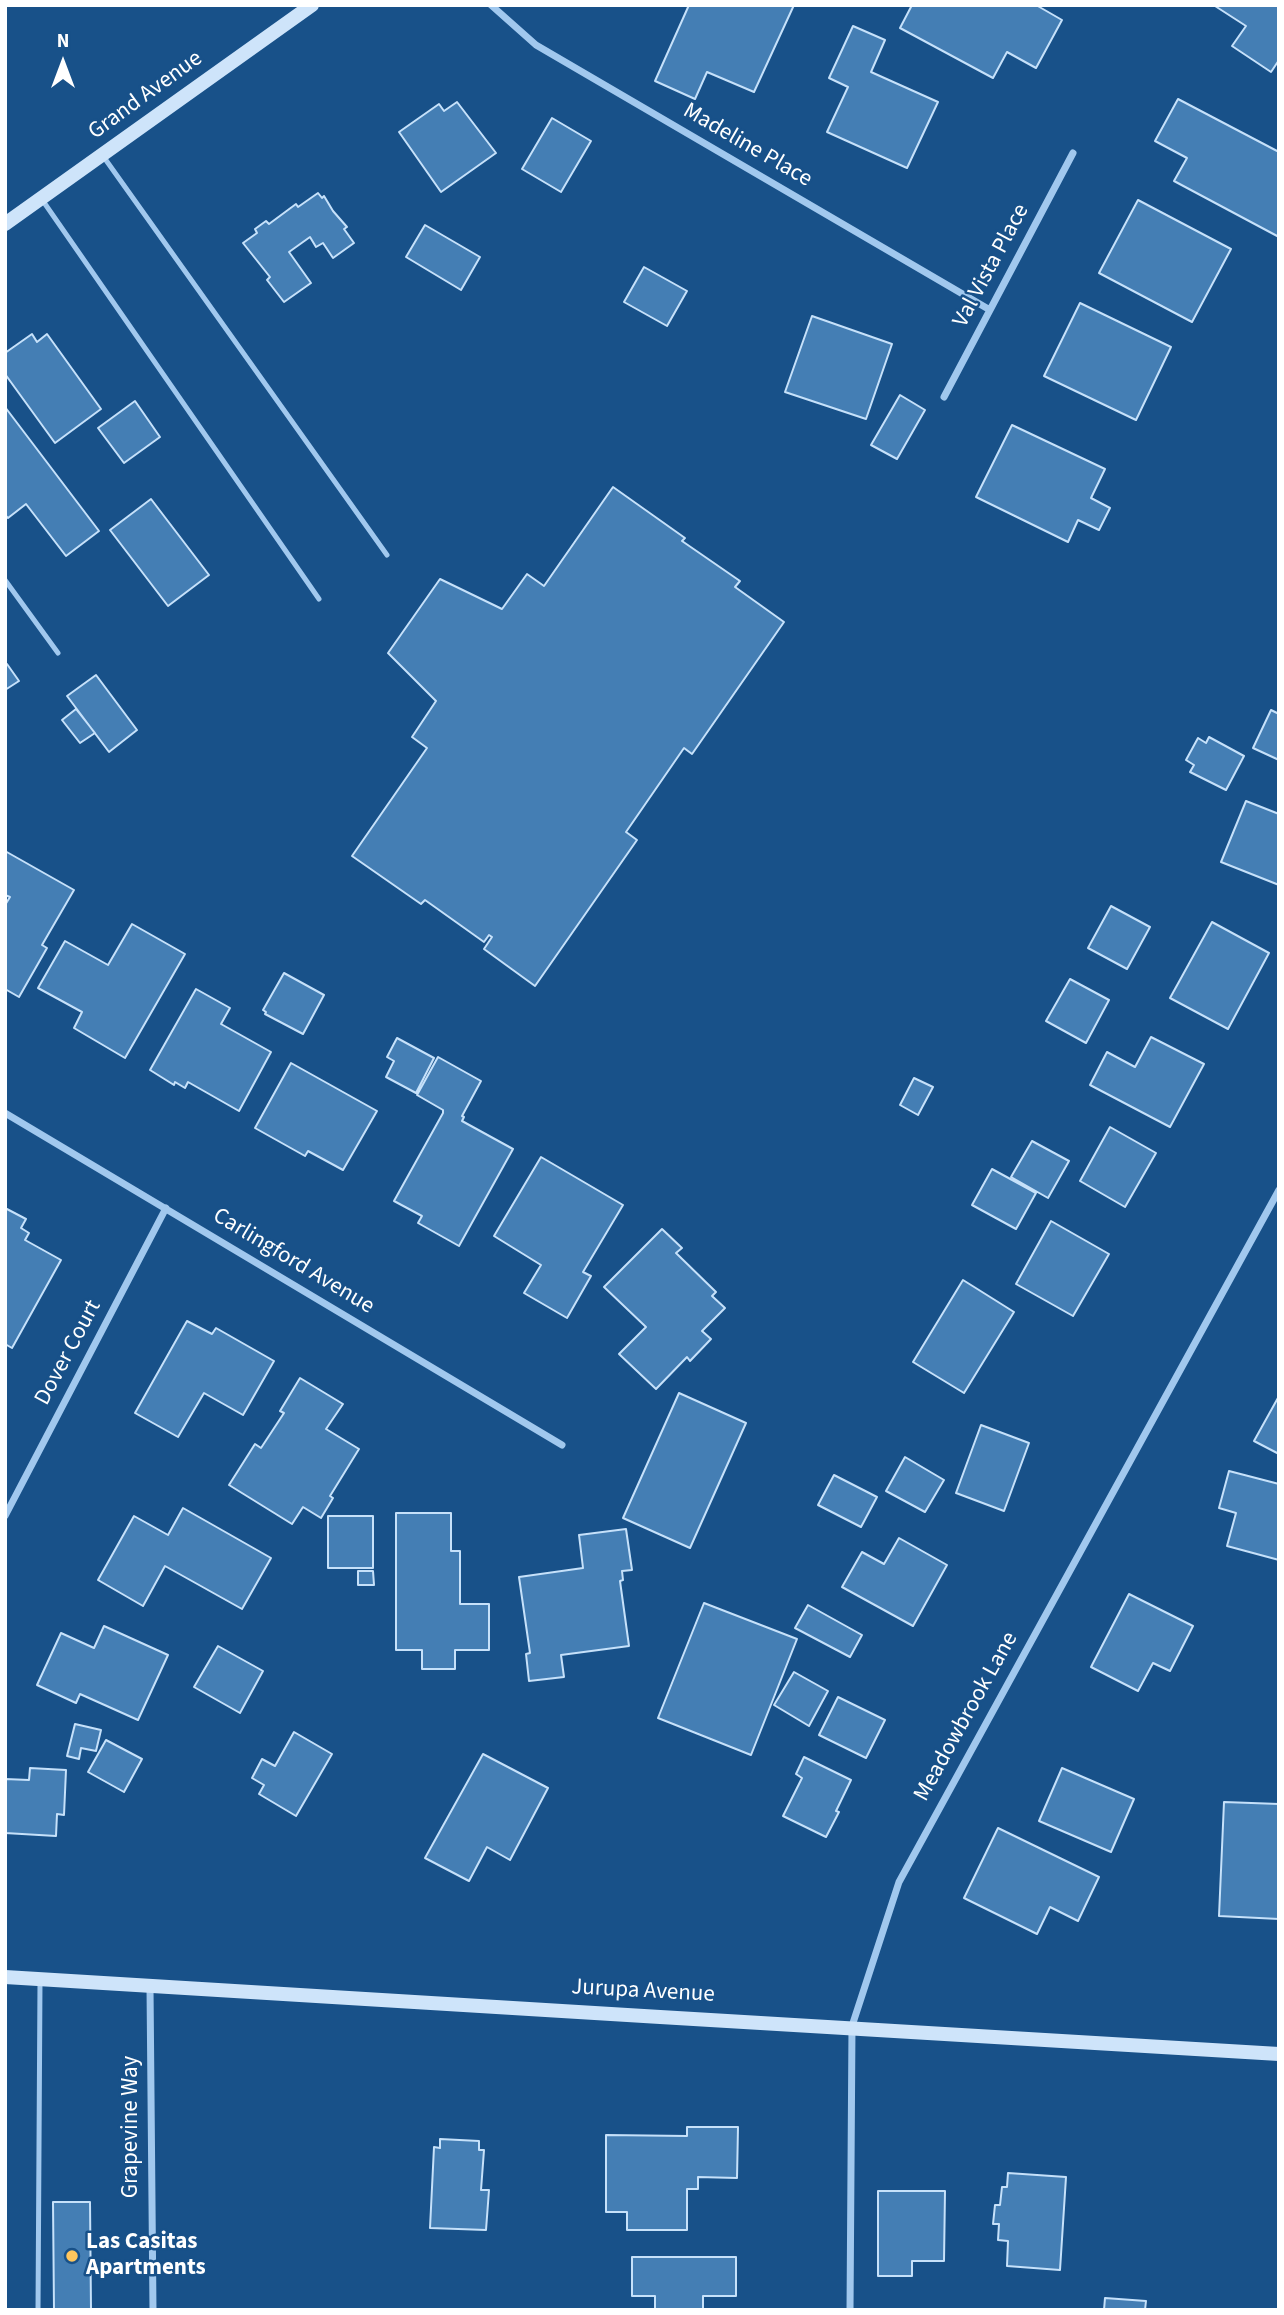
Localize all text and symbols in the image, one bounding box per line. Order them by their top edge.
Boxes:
north arrow [28,28,98,98]
text: N [57,28,69,55]
street label: Grand Avenue [84,45,208,147]
street label: Madeline Place [678,98,816,194]
street label: Val Vista Place [948,200,1036,332]
street label: Carlingford Avenue [207,1203,379,1321]
street label: Dover Court [30,1296,108,1410]
street label: Meadowbrook Lane [909,1628,1025,1806]
street label: Jurupa Avenue [571,1974,715,2010]
street label: Grapevine Way [118,2056,146,2198]
place label: Las Casitas Apartments [86,2229,206,2283]
marker: Las Casitas Apartments [64,2248,80,2264]

